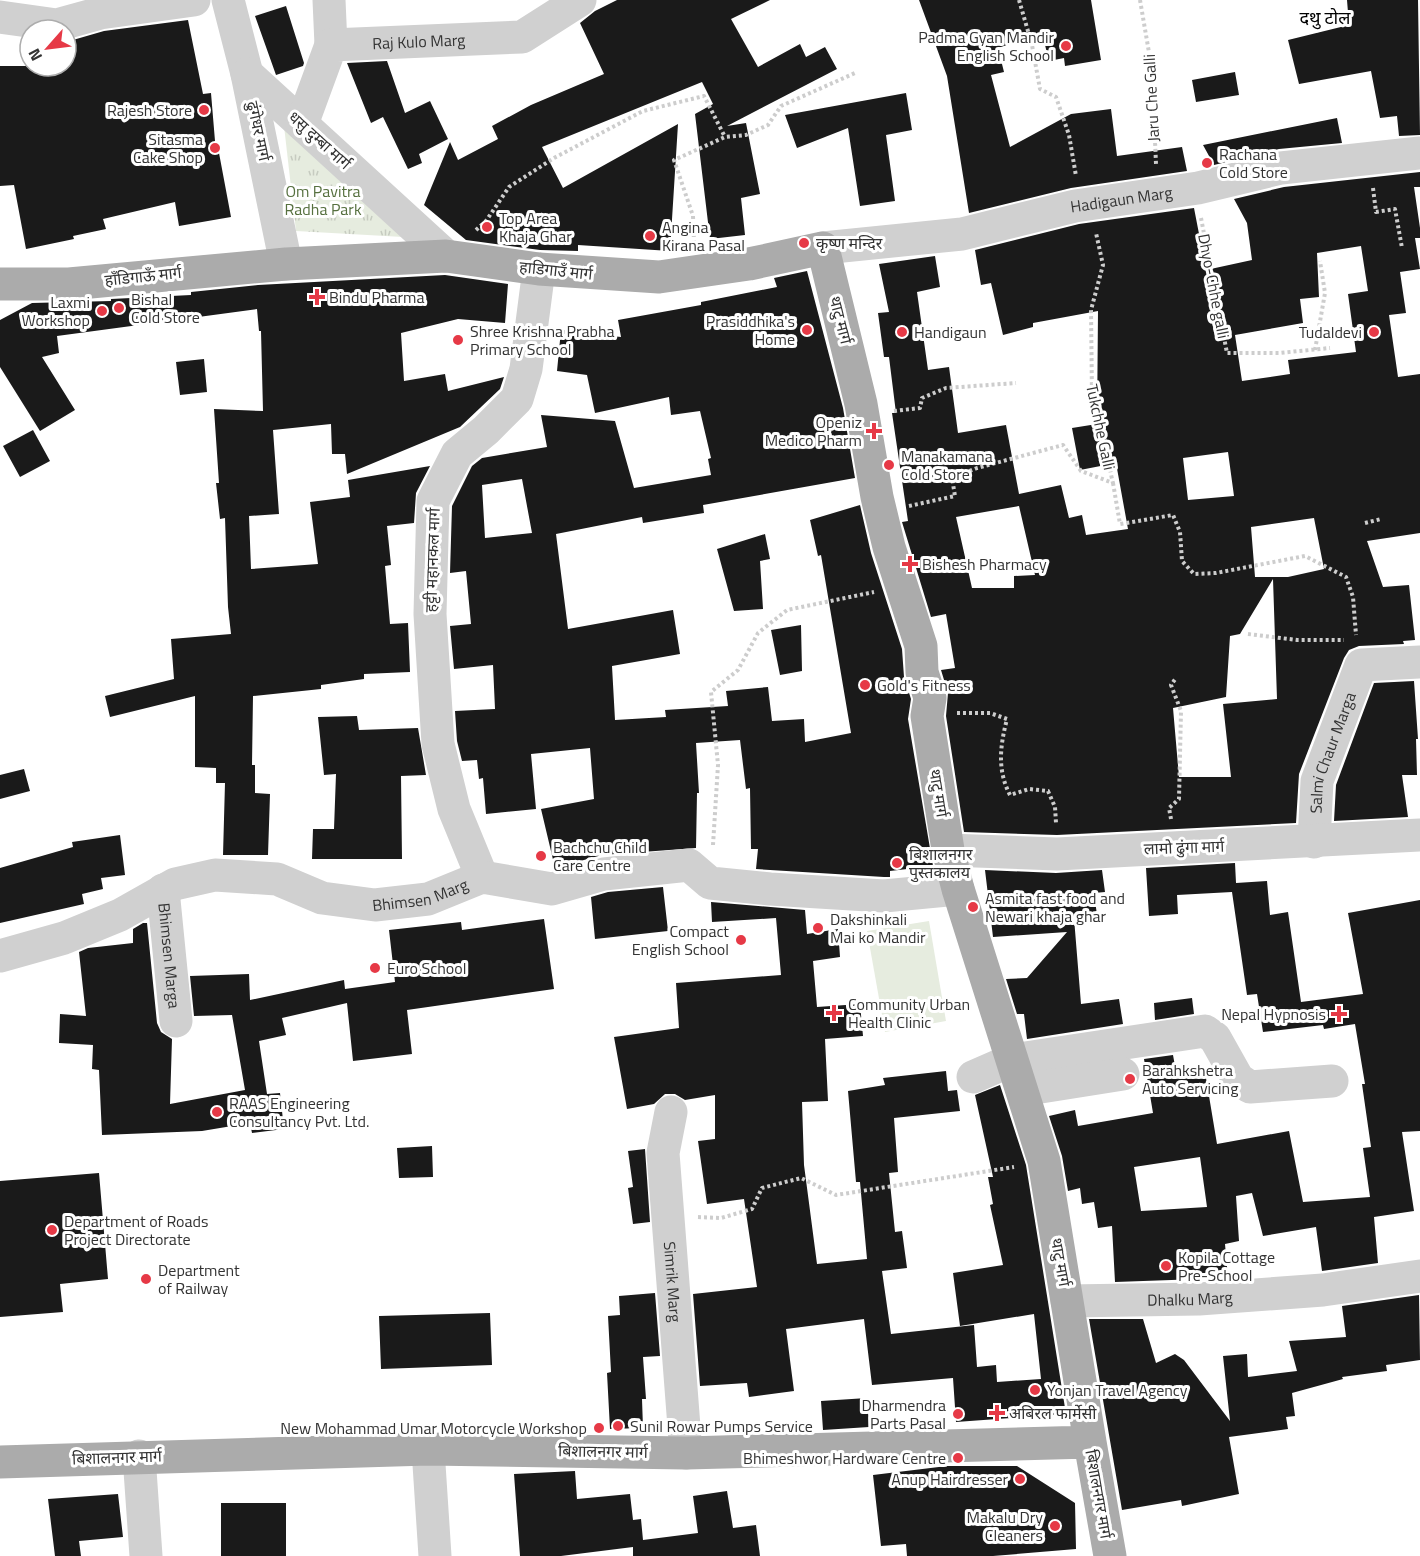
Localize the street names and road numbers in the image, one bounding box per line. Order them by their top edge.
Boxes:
street label: Raj Kulo Marg [372,27,466,55]
street label: Jaru Che Galli [1137,54,1165,142]
street label: ढुंगेधर मार्ग [241,98,277,164]
street label: धसु दुम्बा मार्ग [283,105,358,175]
street label: Hadigaun Marg [1069,180,1174,219]
street label: Dhyo-Chhe galli [1192,231,1236,341]
street label: हाडिगाउँ मार्ग [518,254,595,286]
street label: हाँडिगाऊँ मार्ग [103,260,184,292]
street label: थाटु मार्ग [823,293,859,347]
street label: Tukchhe Galli [1080,382,1122,472]
street label: हट्टी महानकल मार्ग [418,506,446,613]
street label: Salmi Chaur Marga [1303,688,1362,814]
street label: थाटु मार्ग [923,767,955,820]
street label: लामो ढुंगा मार्ग [1143,834,1226,860]
street label: Bhimsen Marg [371,872,472,917]
street label: Bhimsen Marga [152,902,187,1010]
street label: थाटु मार्ग [1045,1236,1077,1289]
street label: Simrik Marg [658,1241,688,1323]
street label: Dhalku Marg [1147,1285,1234,1312]
street label: बिशालनगर मार्ग [558,1438,649,1464]
street label: बिशालनगर मार्ग [72,1443,163,1471]
street label: बिशालनगर मार्ग [1079,1448,1119,1541]

